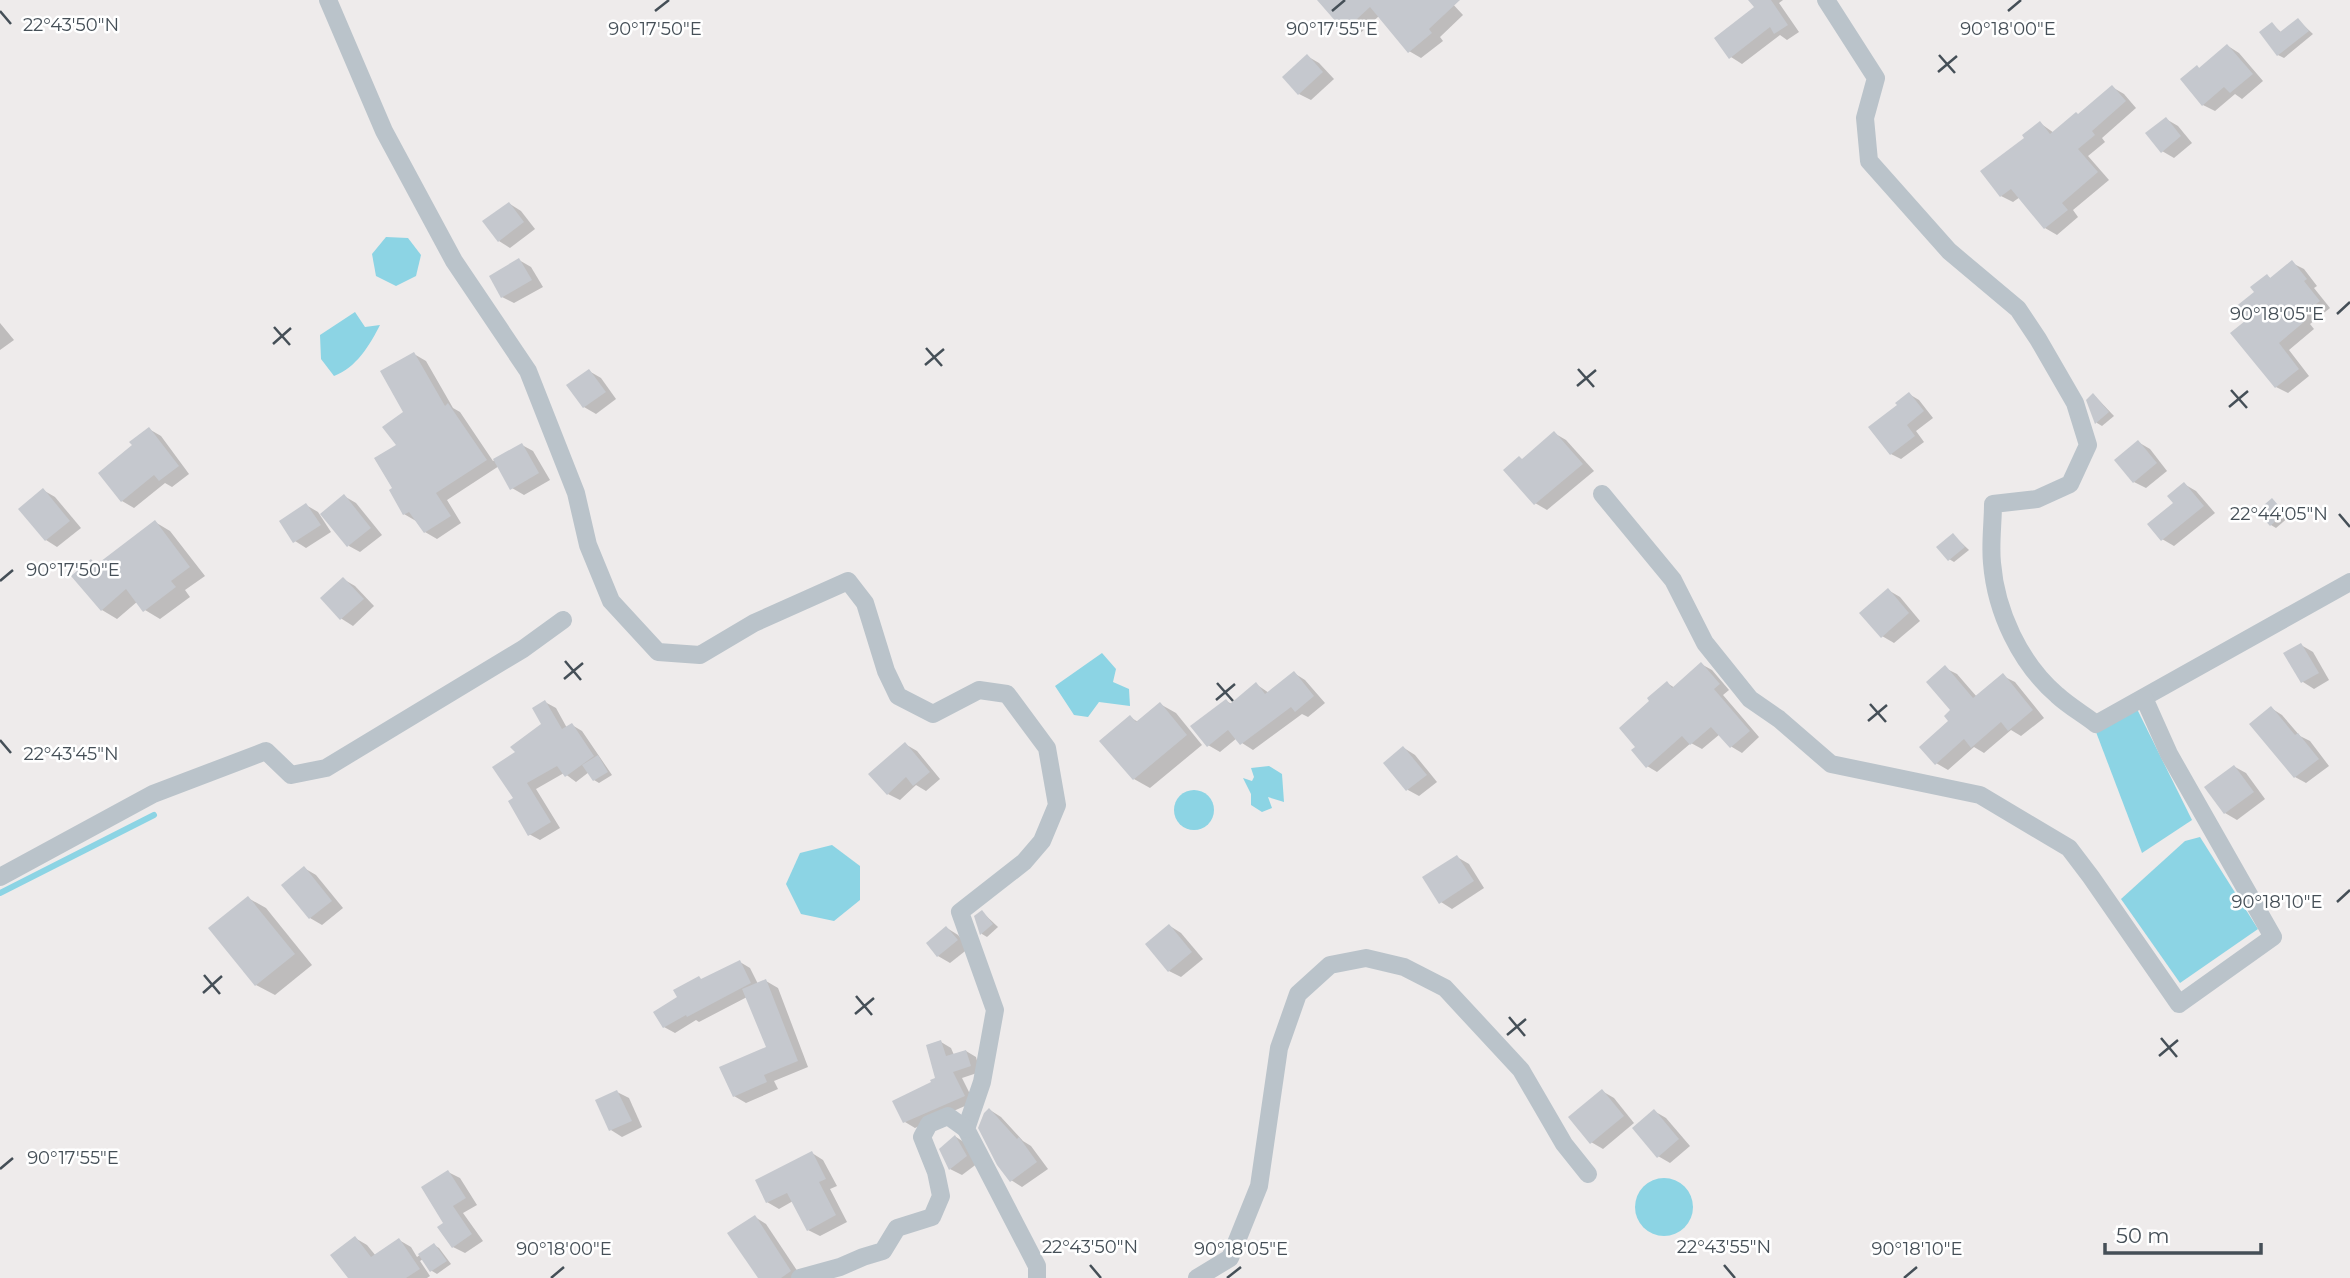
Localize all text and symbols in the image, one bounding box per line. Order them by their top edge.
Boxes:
text: 22°43'50"N [23,14,119,36]
text: 90°17'50"E [608,18,702,40]
text: 90°17'55"E [1286,18,1378,40]
text: 90°18'00"E [1960,18,2056,40]
text: 90°18'05"E [2230,303,2324,325]
text: 22°44'05"N [2230,503,2328,525]
text: 90°17'50"E [26,559,120,581]
text: 22°43'45"N [23,743,119,765]
text: 90°18'10"E [2231,891,2323,913]
text: 90°17'55"E [27,1147,119,1169]
scale bar [2105,1212,2261,1256]
text: 50 m [2116,1223,2170,1248]
text: 22°43'50"N [1042,1236,1138,1258]
text: 22°43'55"N [1677,1236,1771,1258]
text: 90°18'00"E [516,1238,612,1260]
text: 90°18'05"E [1194,1238,1288,1260]
text: 90°18'10"E [1871,1238,1963,1260]

